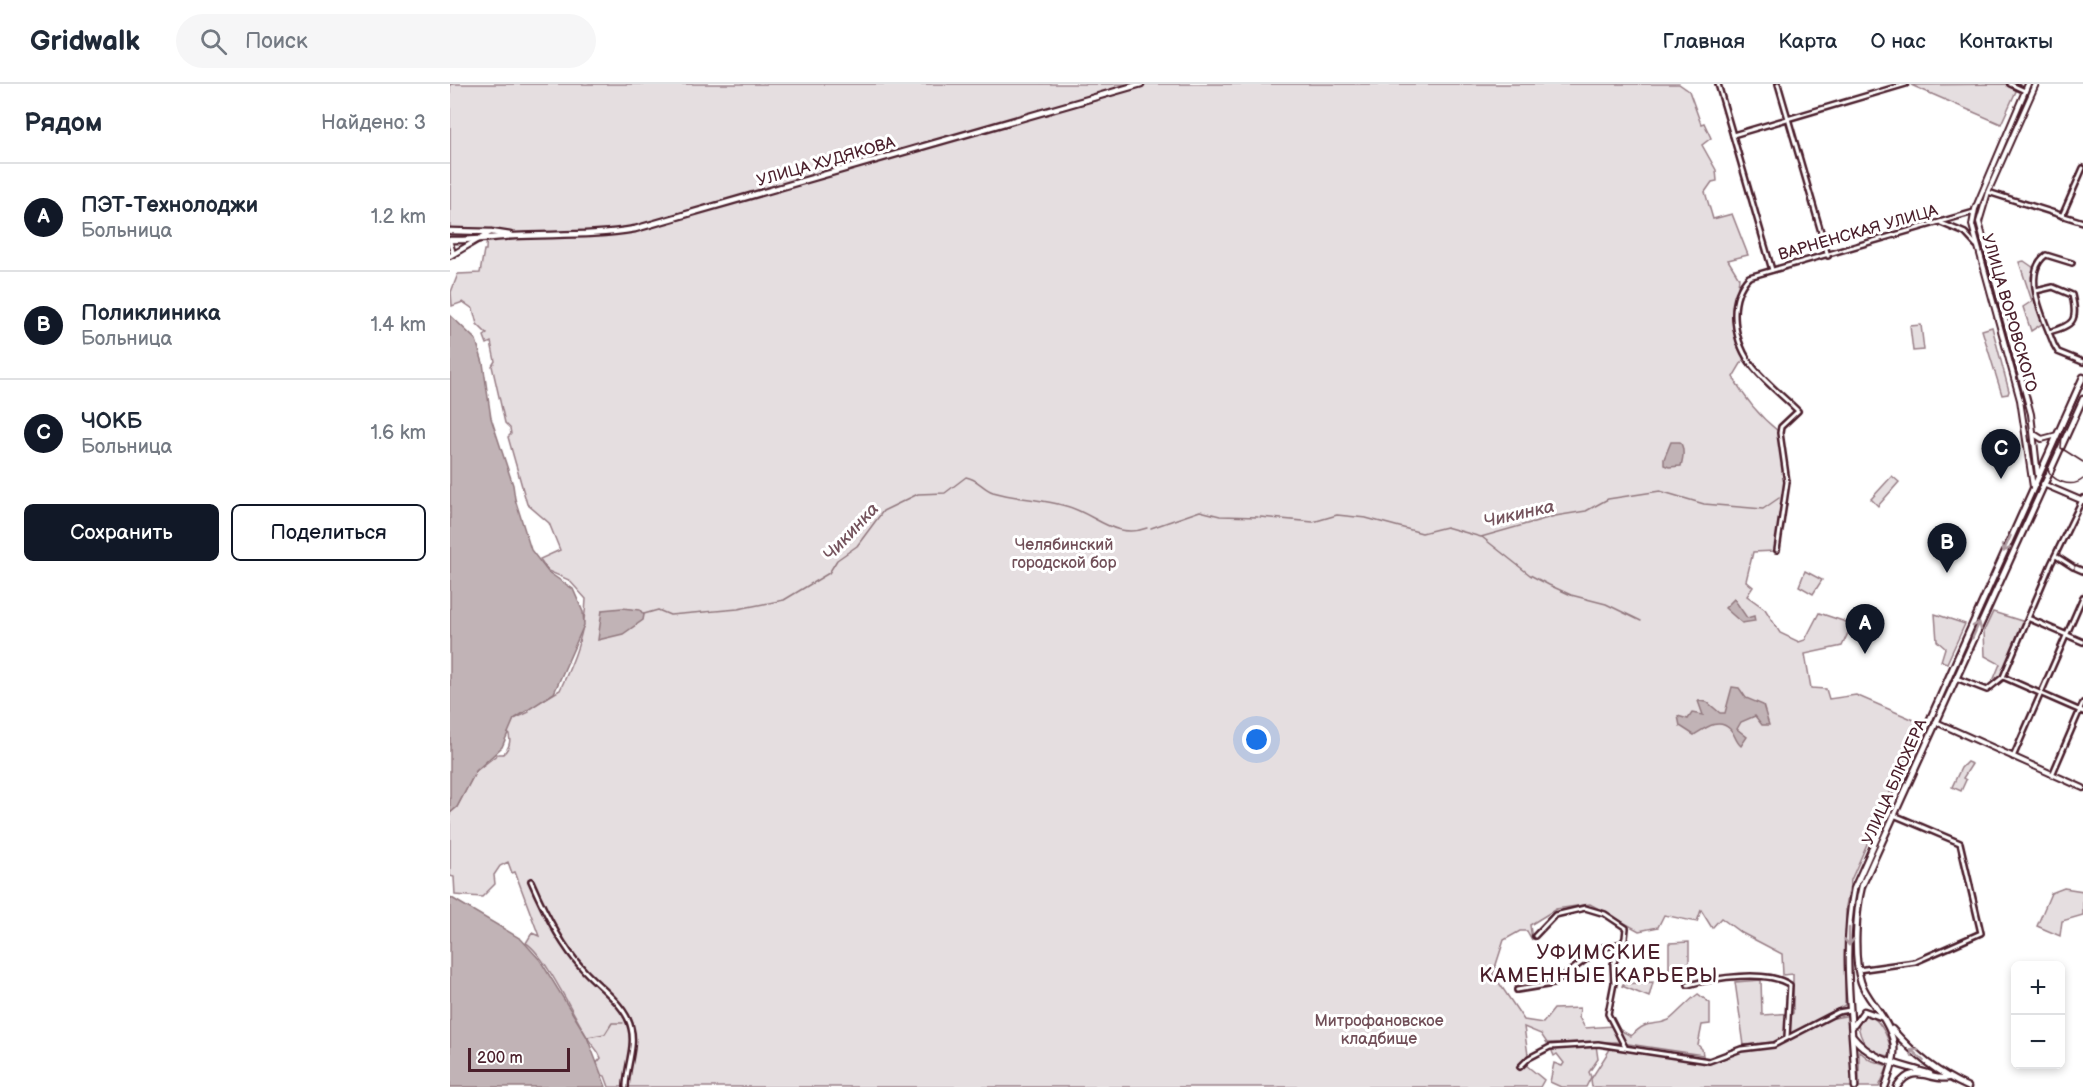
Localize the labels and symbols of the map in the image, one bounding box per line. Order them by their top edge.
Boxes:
street label: УЛИЦА ХУДЯКОВА [755,133,898,191]
street label: ВАРНЕНСКАЯ УЛИЦА [1776,201,1940,265]
street label: УЛИЦА ВОРОВСКОГО [1977,232,2041,395]
pin: C [1982,430,2020,479]
water label: Чикинка [1482,496,1556,532]
water label: Чикинка [819,498,883,566]
pin: B [1928,524,1966,573]
one-way arrow [2001,534,2012,552]
park label: Челябинский городской бор [1012,536,1116,573]
pin: A [1846,604,1884,654]
one-way arrow [1971,621,1982,639]
street label: УЛИЦА БЛЮХЕРА [1859,716,1931,848]
your location [1242,725,1271,754]
one-way arrow [1843,926,1855,946]
district label: УФИМСКИЕ КАМЕННЫЕ КАРЬЕРЫ [1479,941,1719,988]
park label: Митрофановское кладбище [1314,1012,1444,1049]
scale bar [468,1045,570,1072]
one-way arrow [1909,1048,1924,1062]

